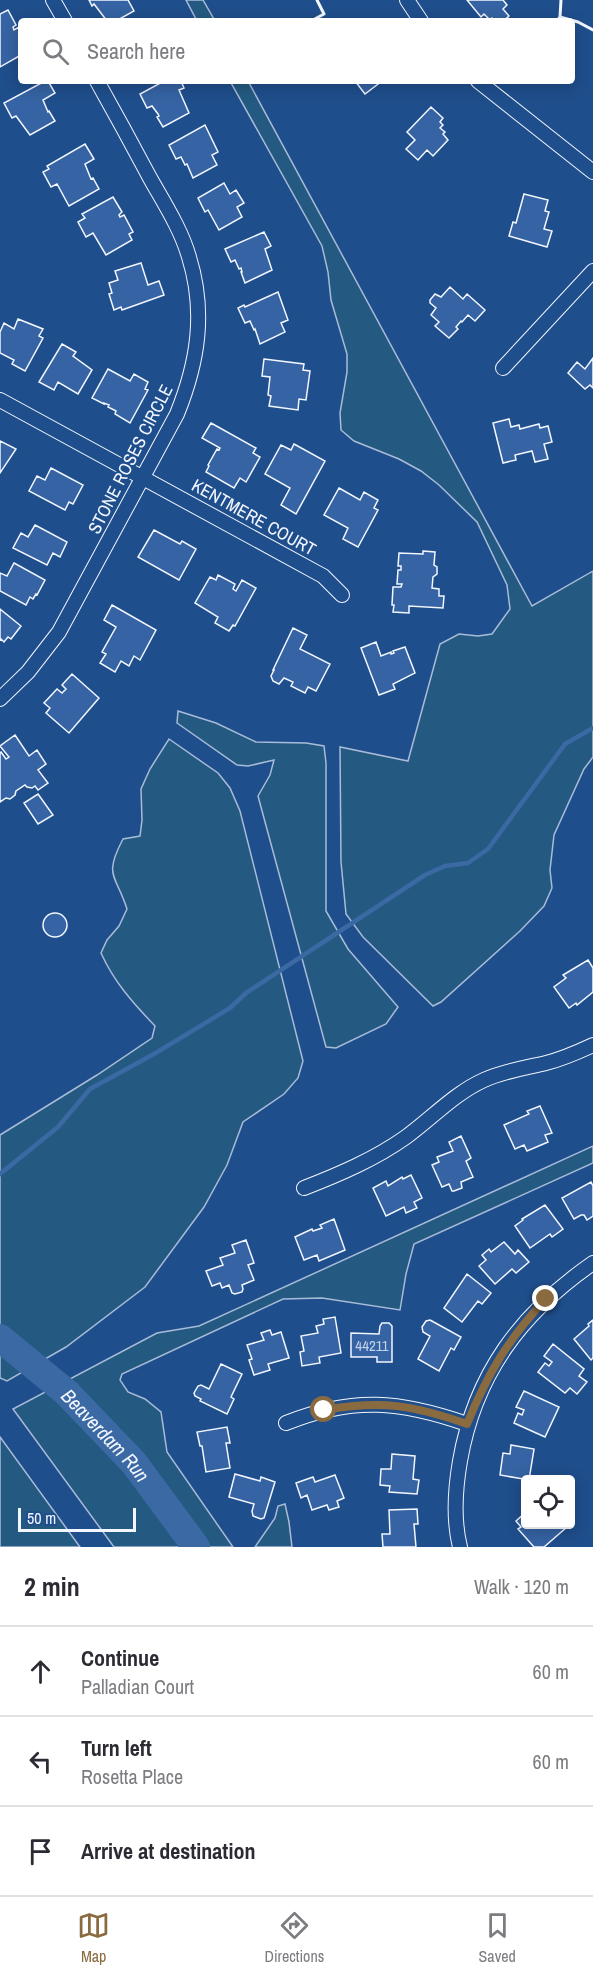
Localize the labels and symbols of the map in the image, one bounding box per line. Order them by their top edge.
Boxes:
street label: STONE ROSES CIRCLE [81,380,179,538]
street label: KENTMERE COURT [187,473,321,561]
route end [532,1285,558,1311]
house number: 44211 [355,1335,389,1356]
water label: Beaverdam Run [56,1382,157,1487]
route start [310,1396,336,1422]
scale bar [18,1505,136,1532]

